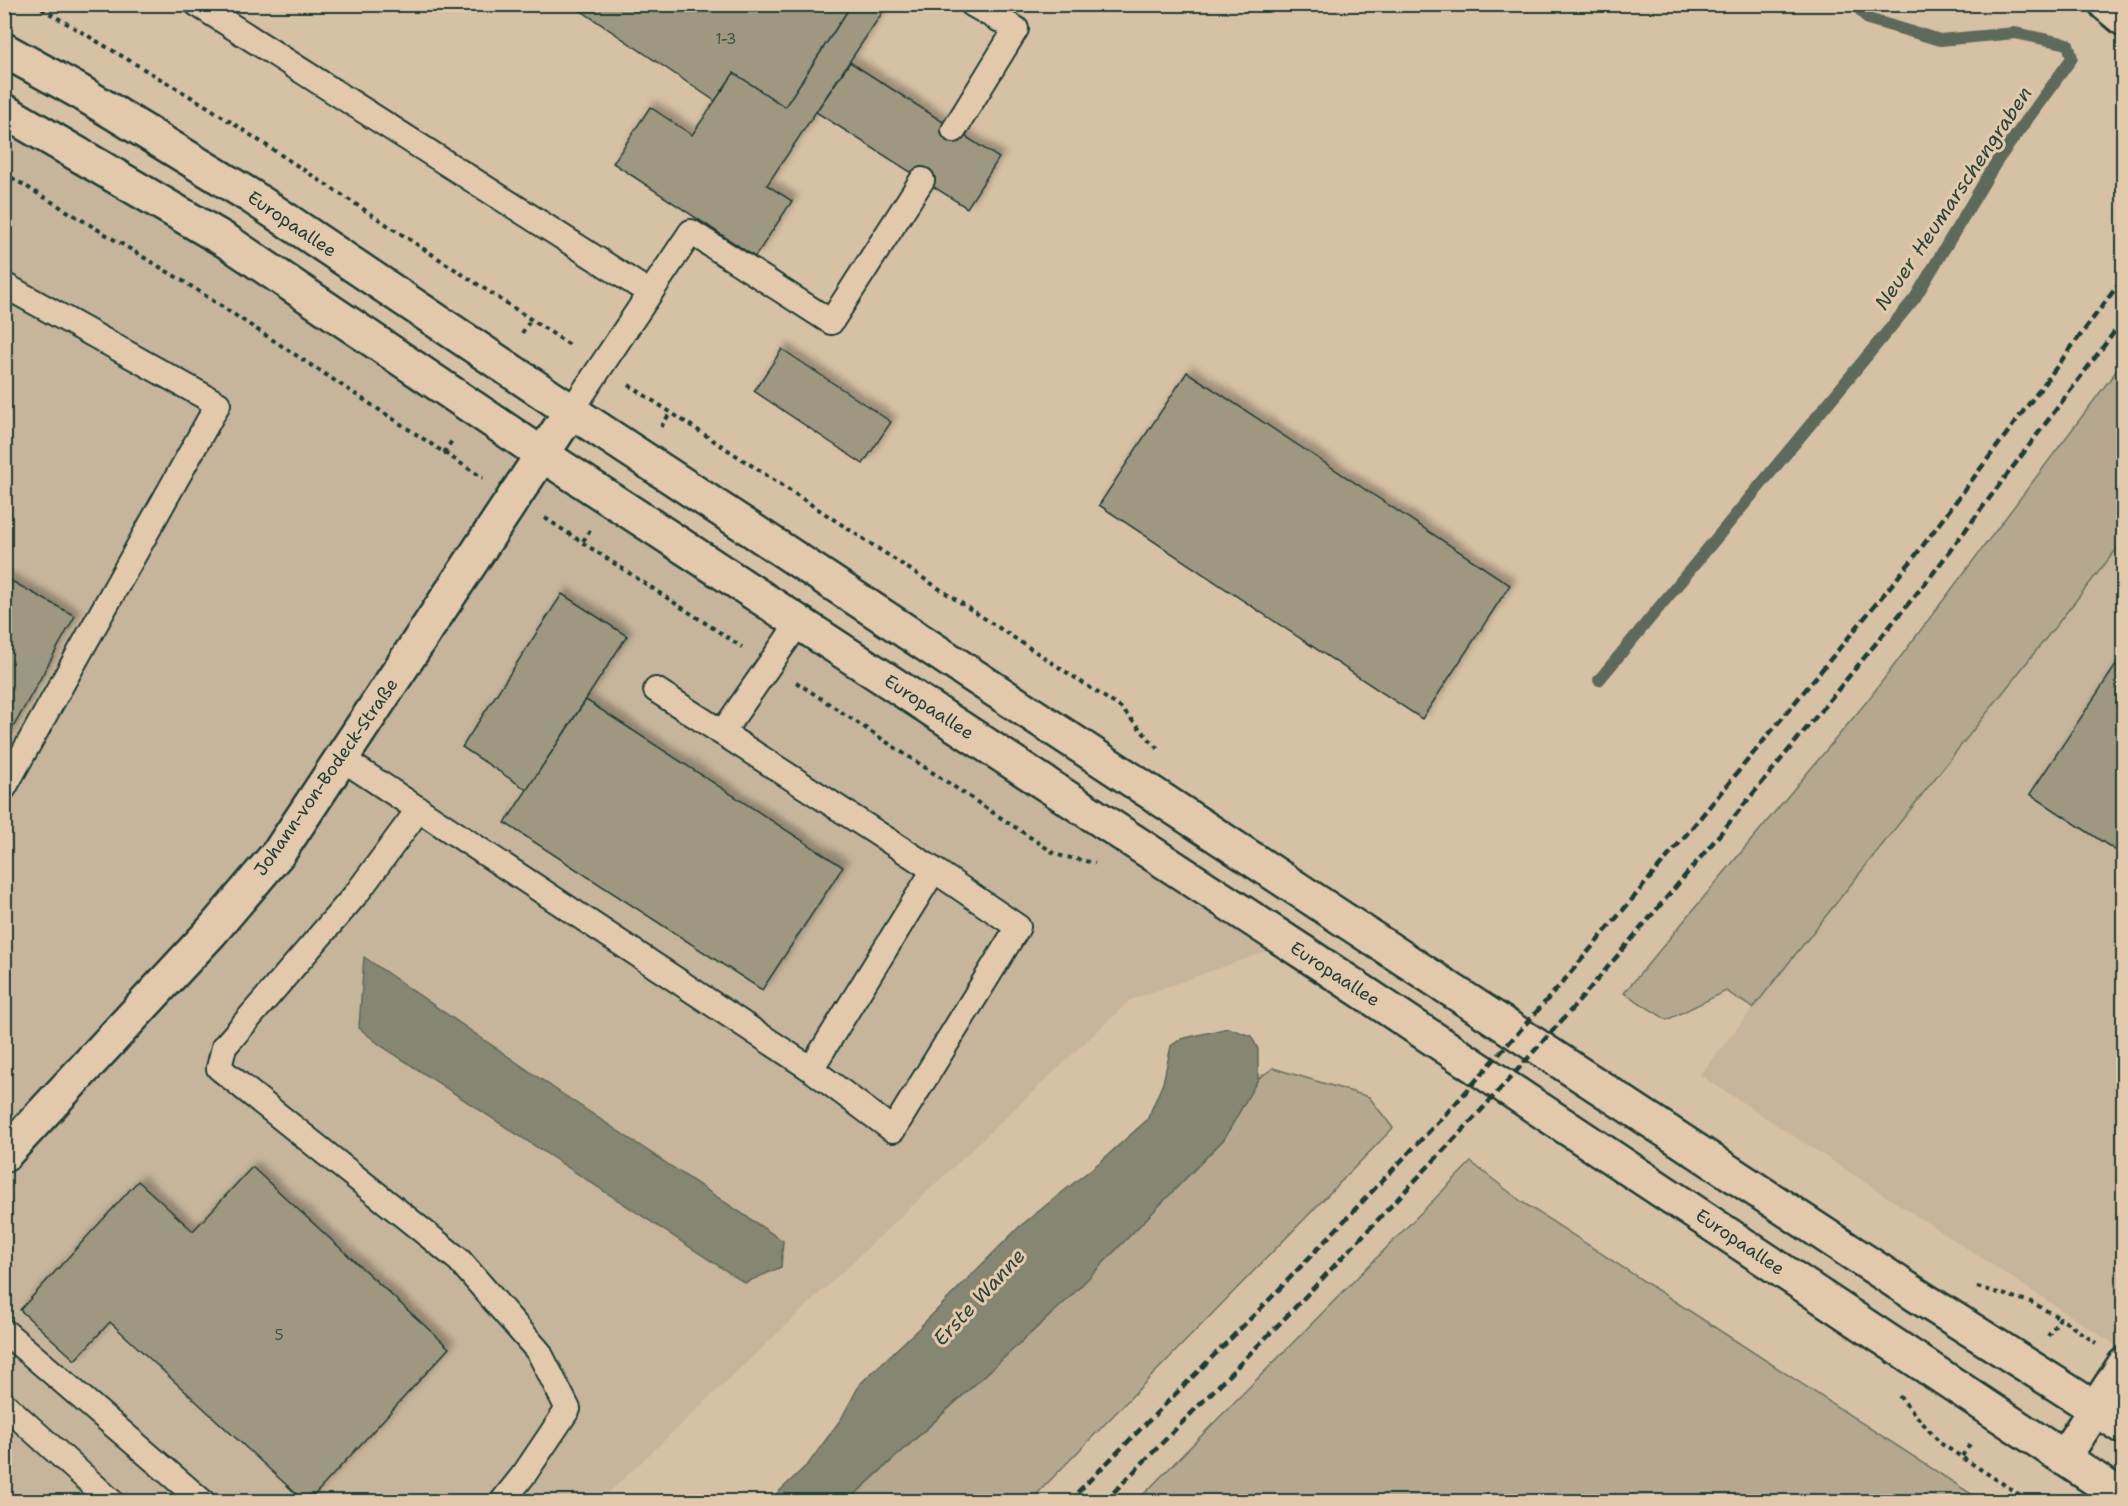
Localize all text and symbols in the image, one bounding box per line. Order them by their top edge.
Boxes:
house number: 1-3 [715,29,737,49]
water label: Neuer Heumarschengraben [1868,81,2038,315]
street label: Europaallee [243,185,341,263]
street label: Europaallee [879,669,979,745]
street label: Johann-von-Bodeck-Straße [248,673,404,881]
street label: Europaallee [1285,936,1385,1012]
street label: Europaallee [1691,1203,1789,1281]
water label: Erste Wanne [927,1243,1031,1351]
house number: 5 [274,1325,284,1345]

